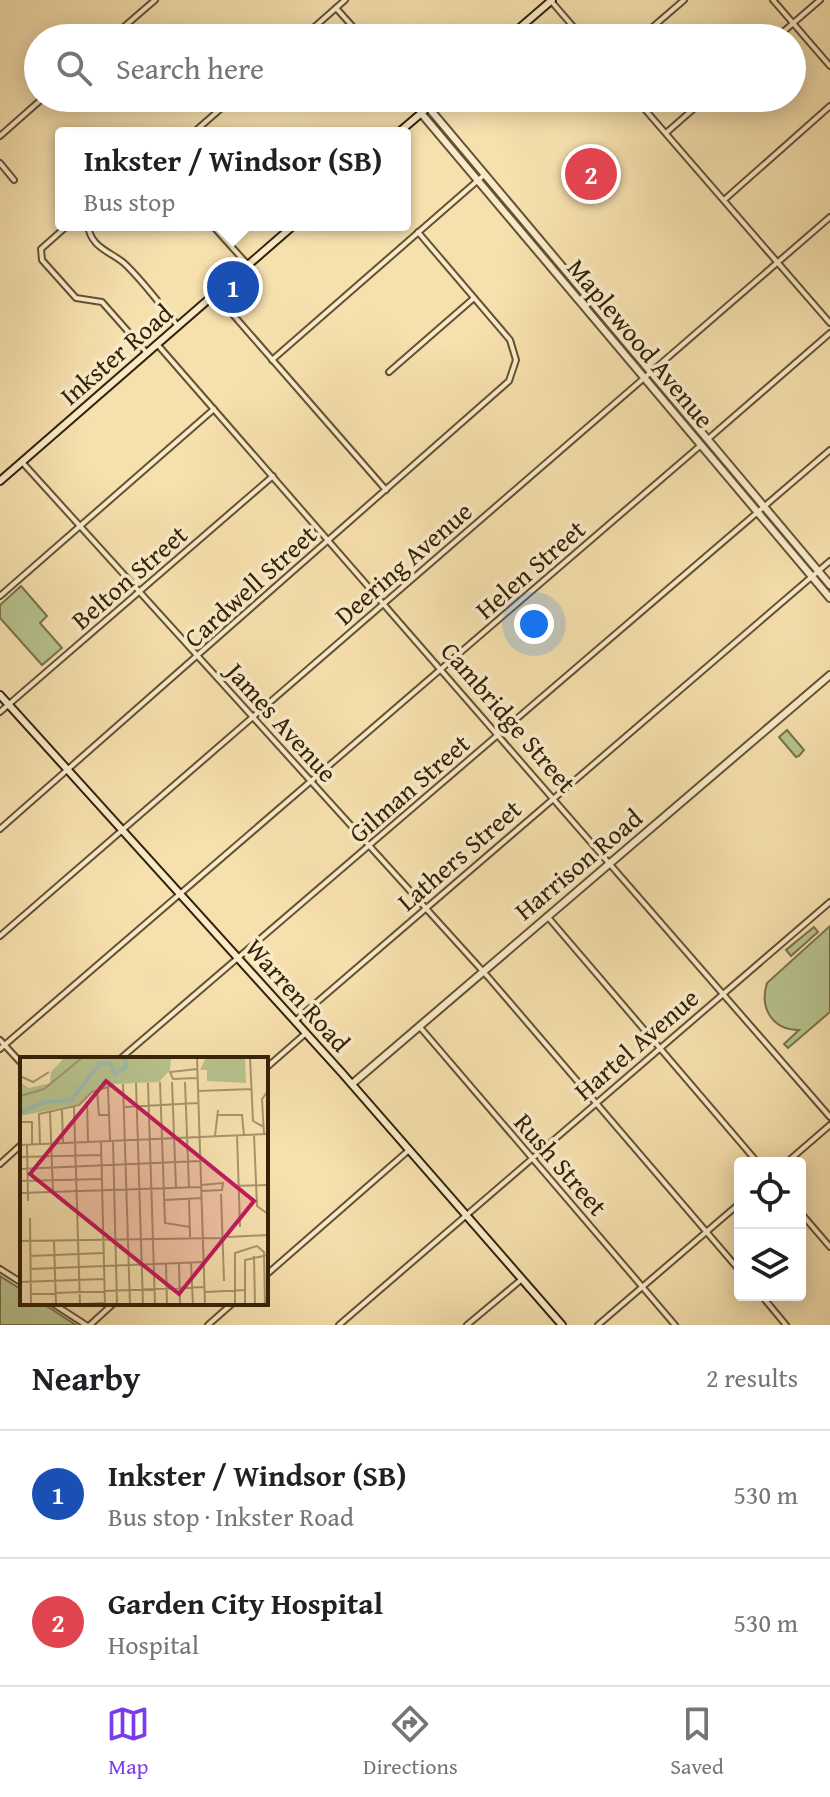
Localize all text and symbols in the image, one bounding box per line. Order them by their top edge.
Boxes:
search box [24,24,806,112]
icon: search [52,46,96,90]
text: Search here [116,46,264,90]
popup [55,127,411,231]
text: Inkster / Windsor (SB) [84,138,382,182]
pin: 2 [565,144,617,204]
text: Bus stop [84,182,175,221]
street label: Maplewood Avenue [558,250,724,436]
pin: 1 [207,257,259,317]
street label: Inkster Road [51,294,181,414]
street label: Deering Avenue [326,492,480,634]
street label: Helen Street [466,510,594,628]
street label: Belton Street [62,515,196,639]
street label: Cardwell Street [175,516,325,656]
your location [514,604,554,644]
street label: Cambridge Street [432,633,586,801]
street label: James Avenue [215,651,347,791]
street label: Gilman Street [340,724,478,852]
street label: Lathers Street [388,790,530,920]
street label: Harrison Road [505,799,651,929]
street label: Warren Road [236,929,360,1061]
street label: Hartel Avenue [565,979,707,1109]
inset map [20,1057,268,1305]
street label: Rush Street [505,1104,617,1224]
map controls [734,1157,806,1301]
button: locate [734,1157,806,1229]
button: layers [734,1229,806,1301]
text: Nearby [32,1353,141,1402]
text: 2 results [706,1358,798,1397]
text: Inkster / Windsor (SB) [108,1453,407,1497]
text: 1 [51,1475,65,1514]
text: 530 m [733,1475,798,1514]
text: Bus stop · Inkster Road [108,1497,354,1536]
text: Garden City Hospital [108,1581,383,1625]
text: 2 [51,1603,65,1642]
text: 530 m [733,1603,798,1642]
text: Hospital [108,1625,199,1664]
tab: Map [106,1702,150,1782]
tab: Directions [363,1702,458,1782]
tab: Saved [670,1702,724,1782]

